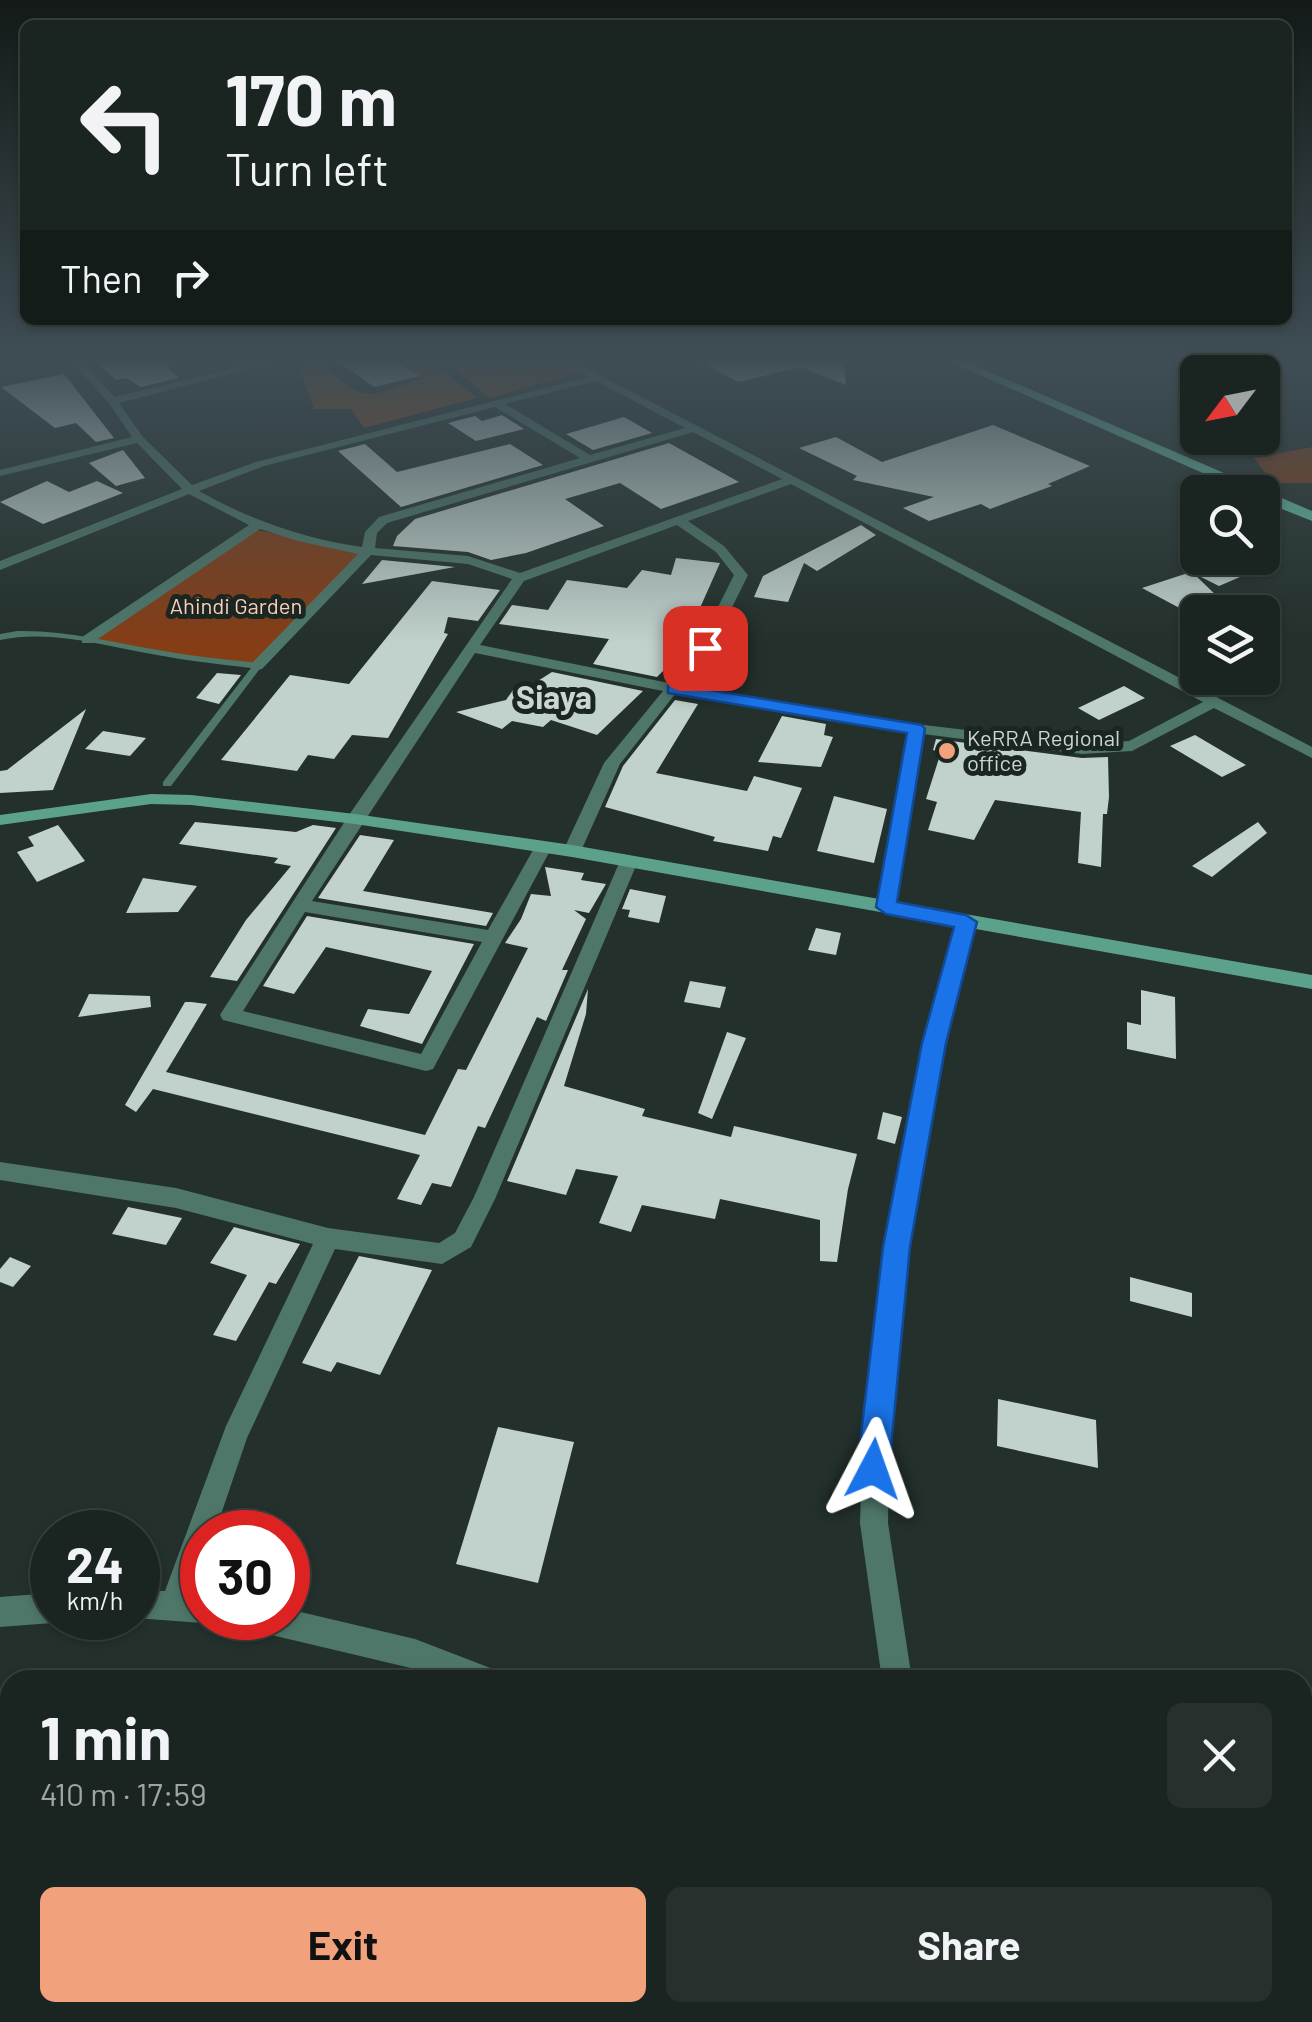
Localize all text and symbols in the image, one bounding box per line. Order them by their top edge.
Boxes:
text: 170 m [225,56,397,140]
icon: left [60,60,190,190]
text: Turn left [225,141,389,195]
icon: right [163,250,218,305]
text: Then [60,255,143,301]
north arrow [1180,355,1280,455]
map controls [1180,355,1280,695]
button: search [1180,475,1280,575]
park label: Ahindi Garden [170,592,302,618]
button: layers [1180,595,1280,695]
pin [663,606,748,691]
icon: arrive [678,621,733,676]
district label: Siaya [516,677,592,715]
place label: KeRRA Regional office [967,724,1120,775]
marker: KeRRA Regional office [936,740,958,762]
position arrow [821,1417,925,1521]
speed limit sign: 30 [180,1510,310,1640]
text: 24 [66,1533,124,1593]
text: km/h [67,1585,123,1615]
text: 1 min [40,1700,171,1772]
button: close [1167,1703,1272,1808]
text: 410 m · 17:59 [40,1774,207,1812]
button: Exit [40,1887,646,2002]
button: Share [666,1887,1272,2002]

